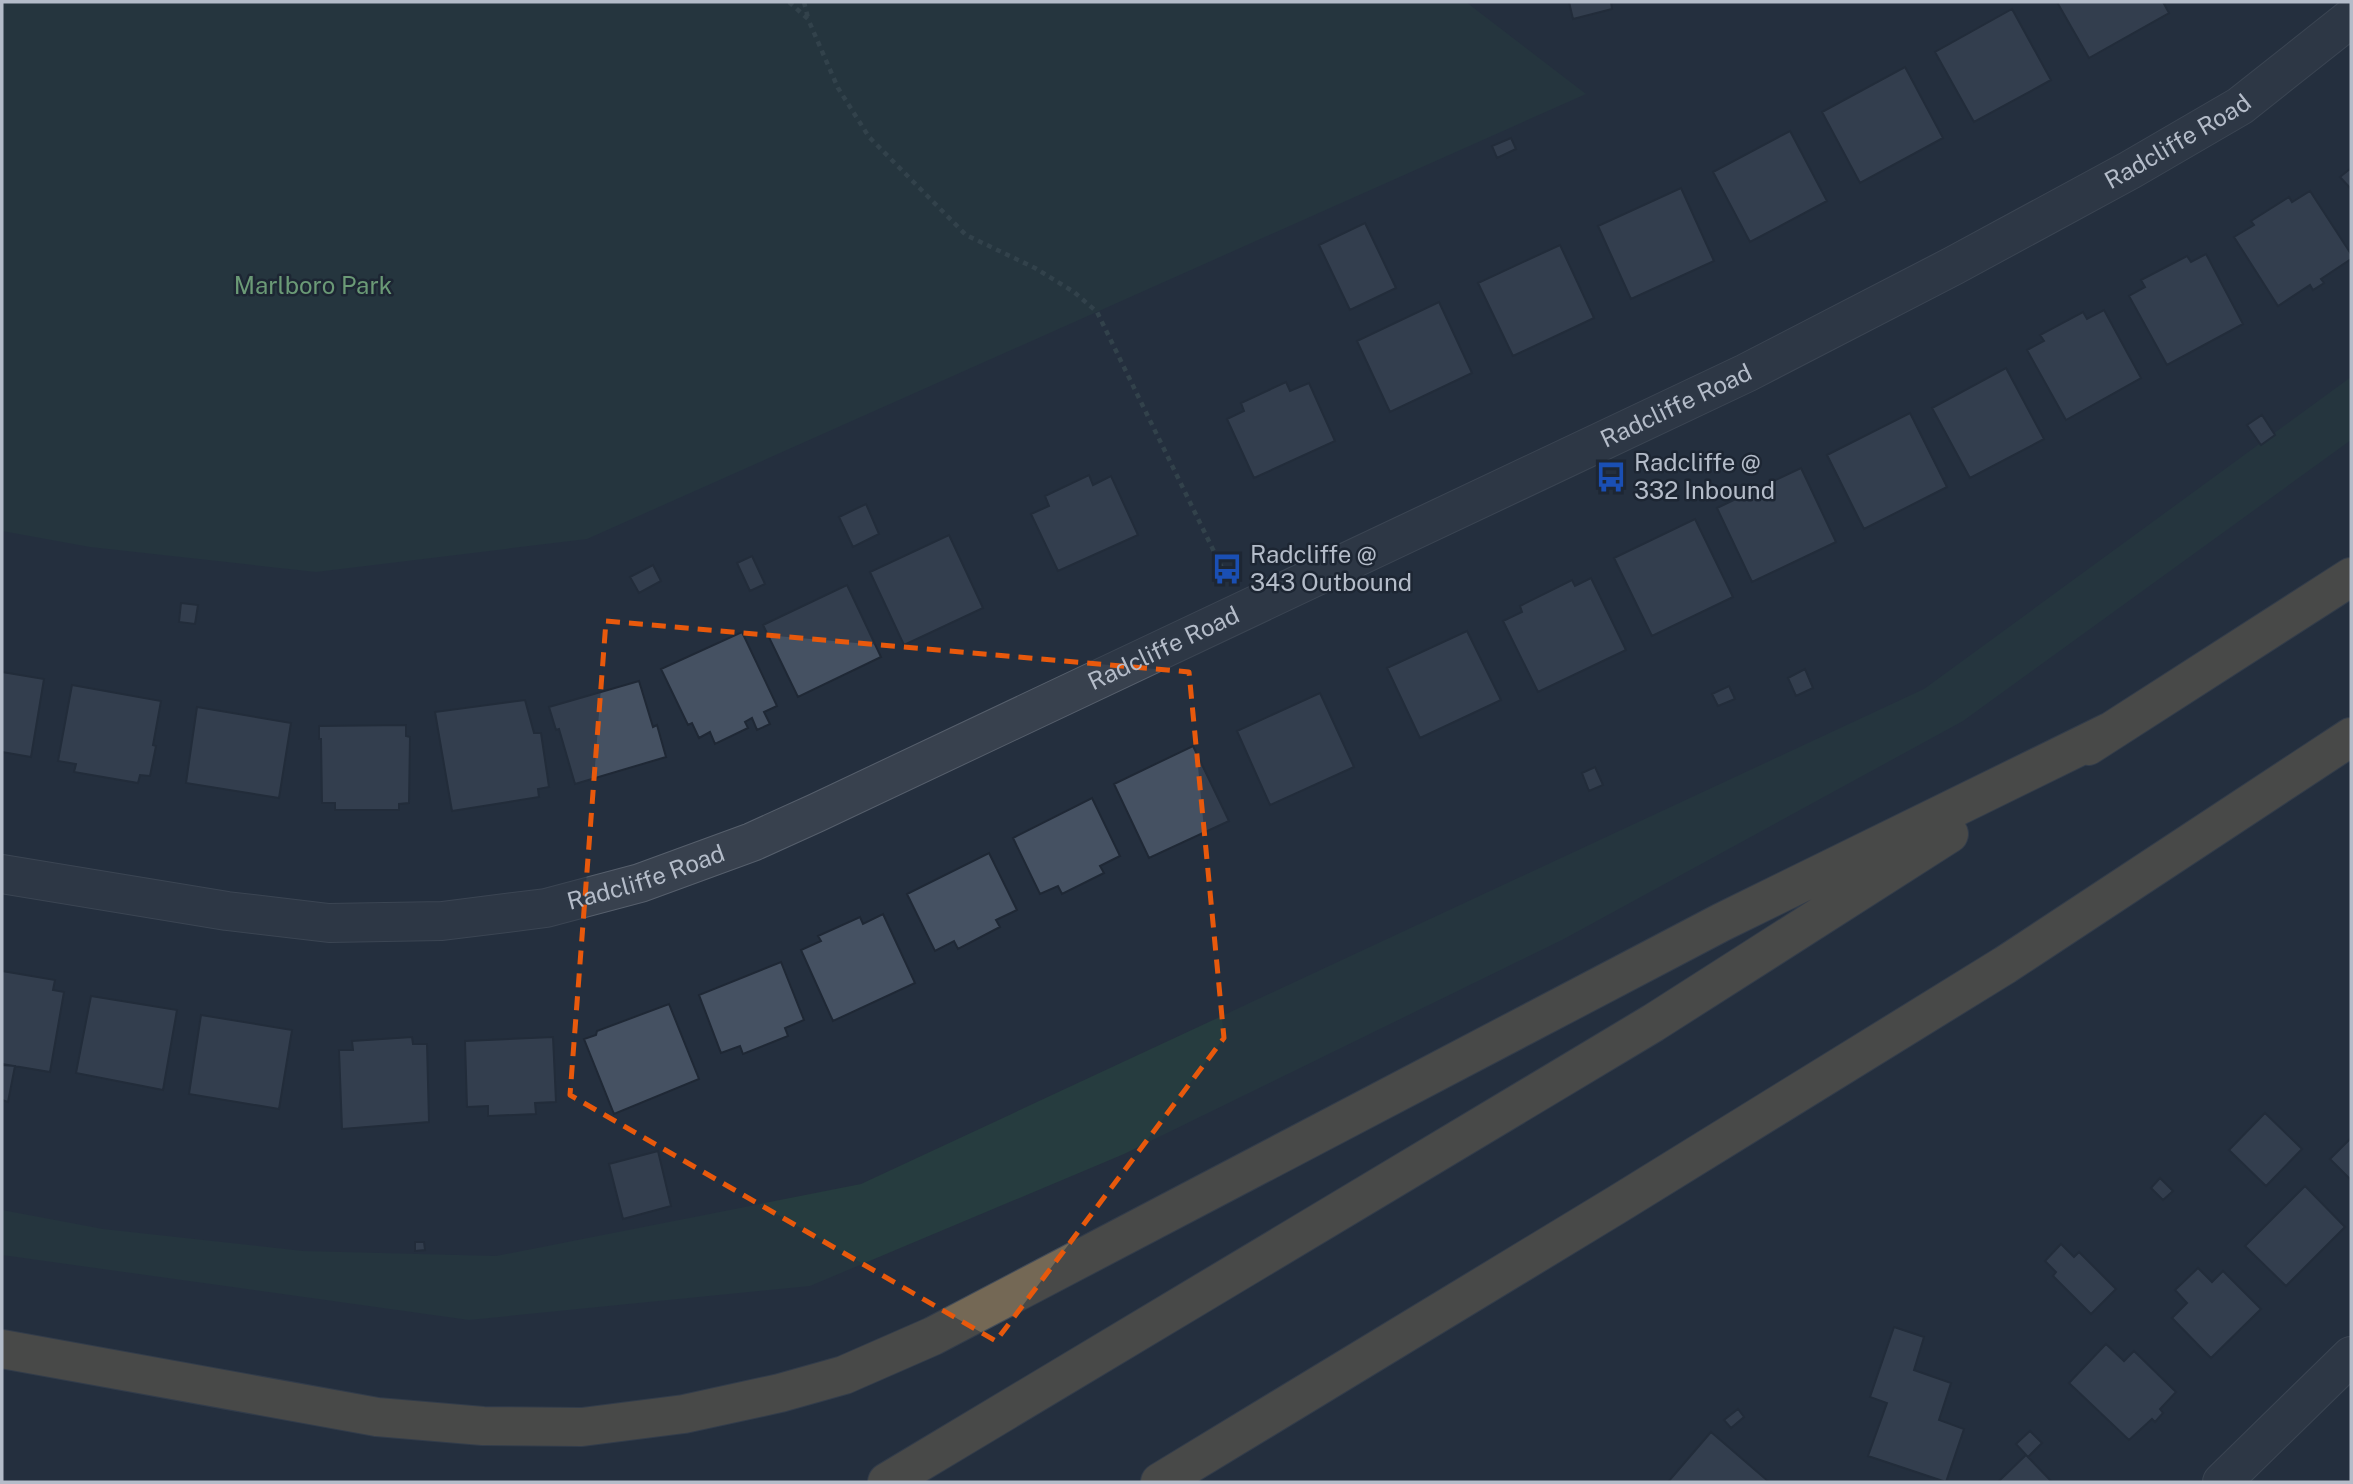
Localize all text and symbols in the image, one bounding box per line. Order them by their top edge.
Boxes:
street label: Radcliffe Road [2099,88,2256,194]
park label: Marlboro Park [234,271,392,299]
street label: Radcliffe Road [1596,357,1756,453]
place label: Radcliffe @ 332 Inbound [1634,448,1775,504]
bus stop icon: Radcliffe @ 332 Inbound [1594,460,1628,494]
place label: Radcliffe @ 343 Outbound [1250,540,1412,596]
bus stop icon: Radcliffe @ 343 Outbound [1210,552,1244,586]
street label: Radcliffe Road [1083,600,1243,695]
street label: Radcliffe Road [564,838,728,915]

